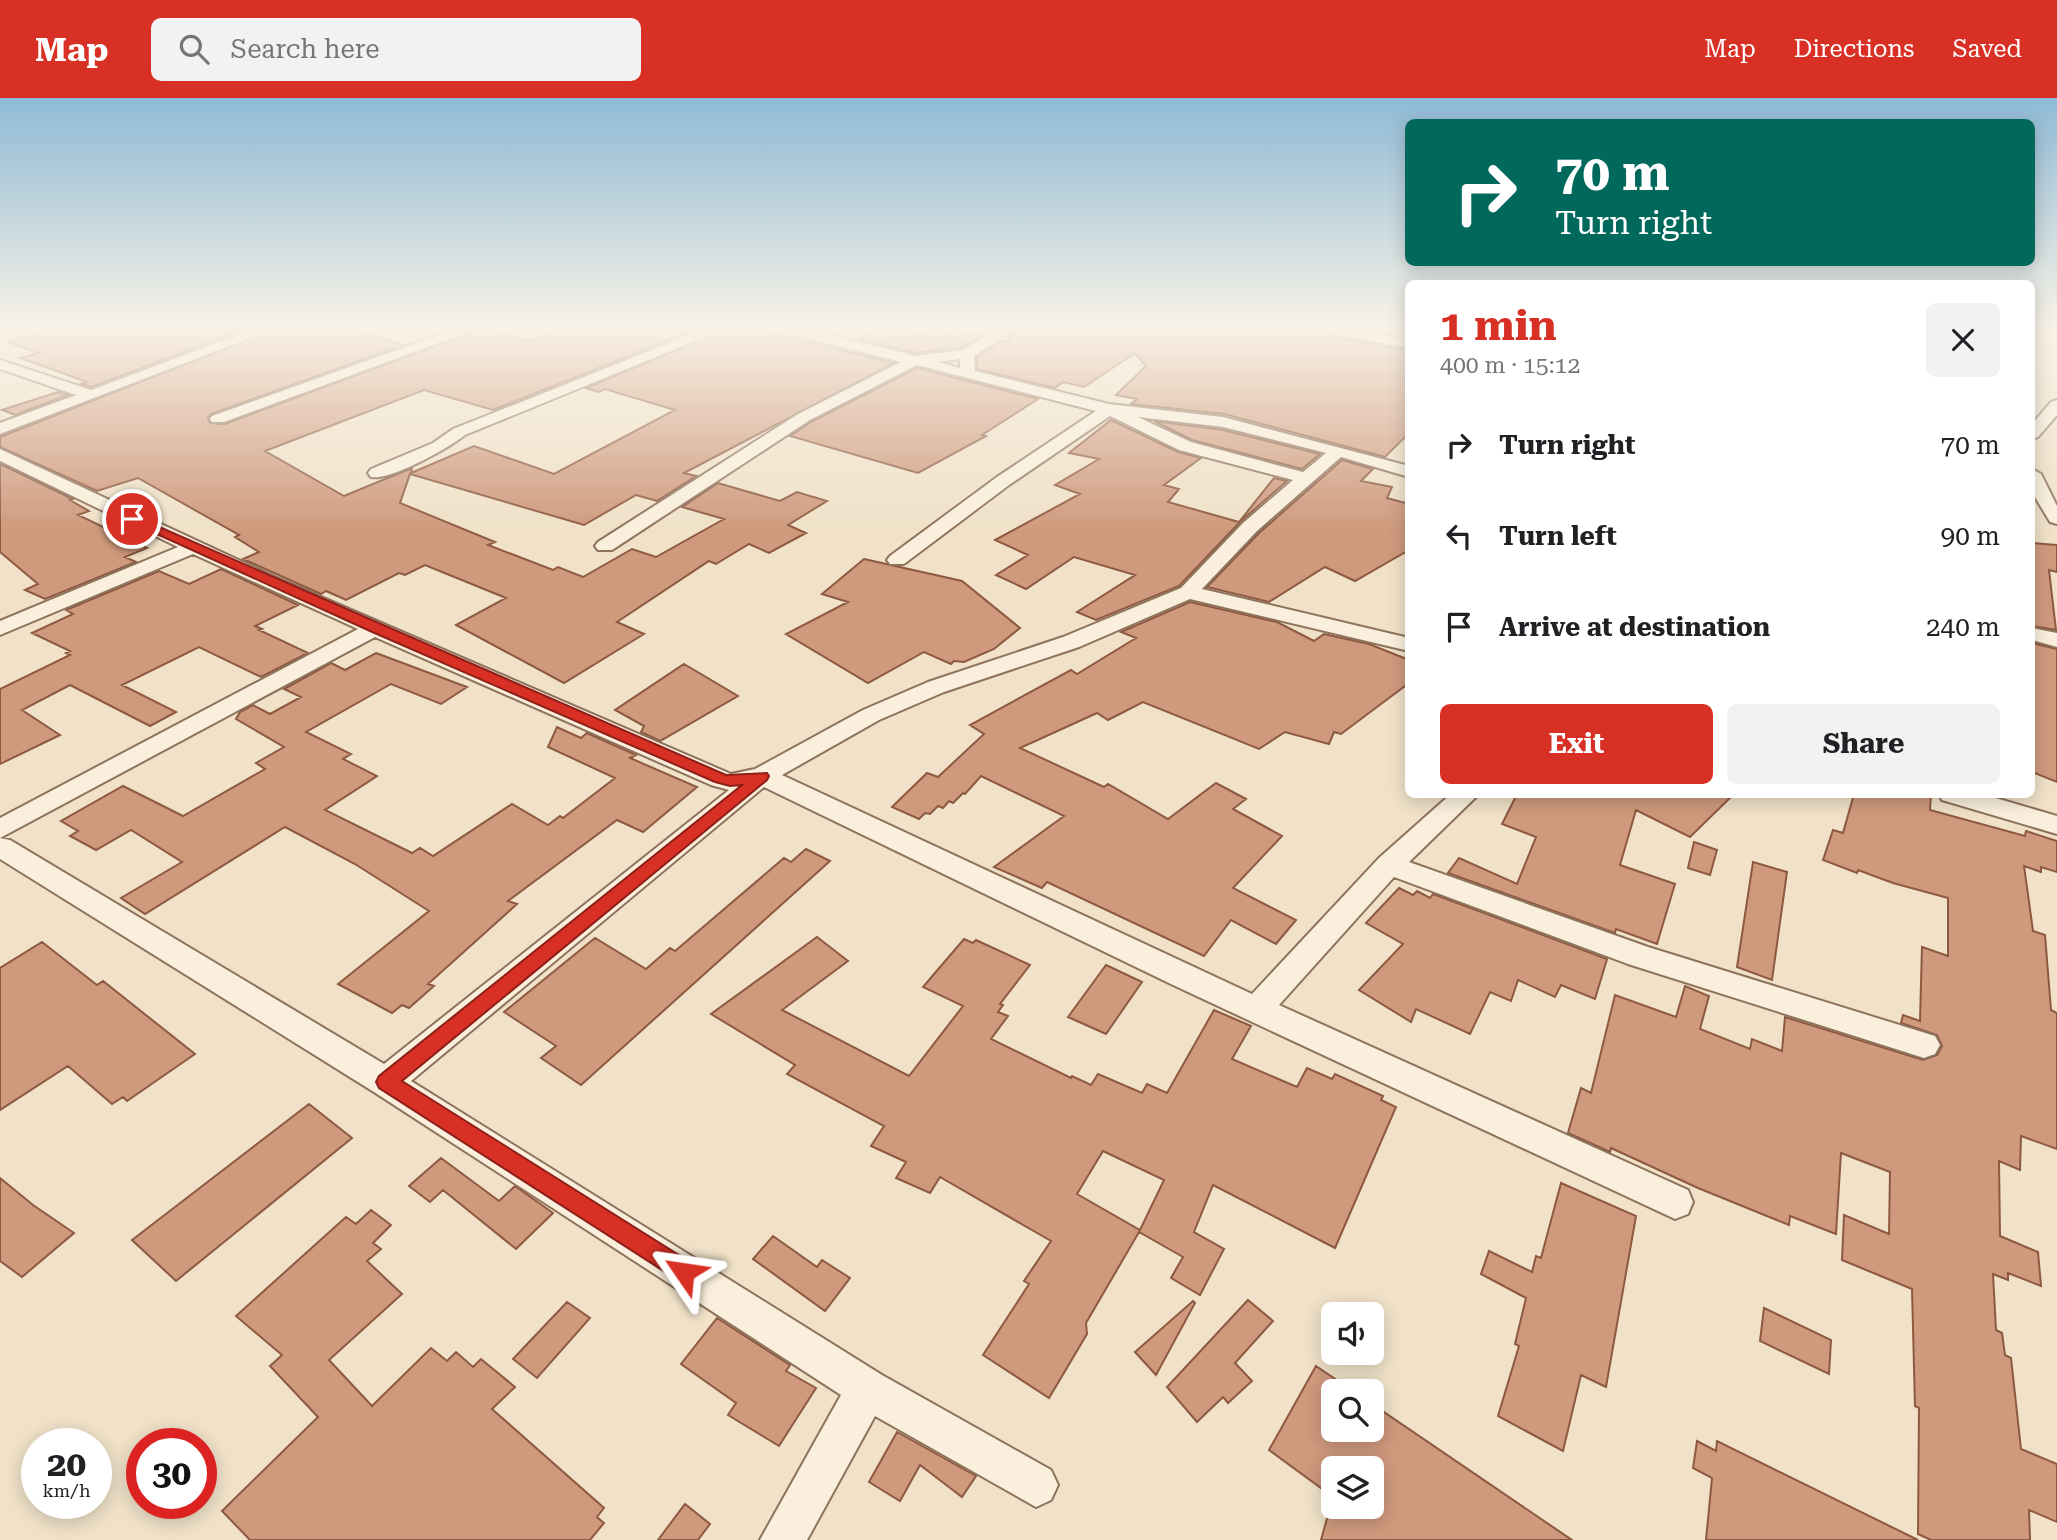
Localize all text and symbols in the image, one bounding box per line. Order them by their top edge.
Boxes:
search box [151,18,641,81]
text: Map [35,30,109,69]
icon: search [175,30,213,68]
text: Search here [231,34,380,64]
text: Map [1704,35,1756,63]
text: Directions [1794,35,1914,63]
text: Saved [1952,35,2022,63]
text: 70 m [1555,145,1670,202]
icon: right [1440,147,1531,238]
text: Turn right [1555,204,1712,242]
text: 1 min [1440,301,1557,350]
button: close [1926,303,2000,377]
text: 400 m · 15:12 [1440,352,1580,379]
icon: right [1440,426,1478,464]
text: Turn right [1499,430,1635,460]
text: 70 m [1941,430,2000,460]
pin [102,489,162,549]
icon: arrive [113,500,151,538]
icon: left [1440,517,1478,555]
text: Turn left [1499,521,1617,551]
text: 90 m [1941,521,2000,551]
icon: arrive [1440,608,1478,646]
text: Arrive at destination [1499,612,1770,642]
text: 240 m [1926,612,2000,642]
button: Exit [1440,704,1713,784]
button: Share [1727,704,2000,784]
position arrow [647,1235,721,1309]
map controls [1321,1302,1384,1519]
button: sound [1321,1302,1384,1365]
button: search [1321,1379,1384,1442]
speed limit sign: 30 [126,1428,217,1519]
text: 20 [47,1444,86,1485]
button: layers [1321,1456,1384,1519]
text: km/h [42,1480,91,1501]

